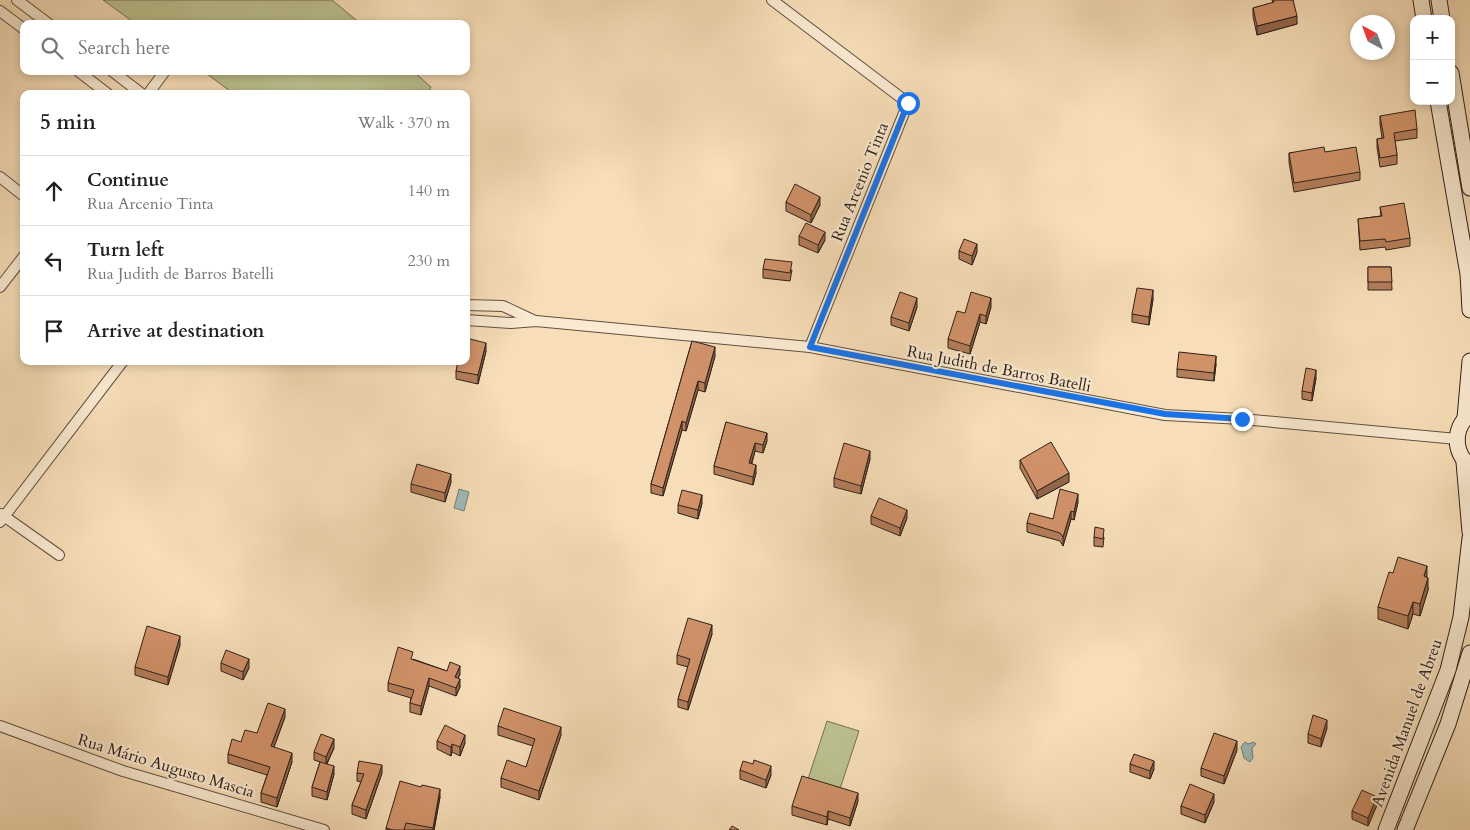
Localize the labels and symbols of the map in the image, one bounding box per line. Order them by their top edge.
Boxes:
north arrow [1350,15,1395,60]
route start [897,92,920,115]
street label: Rua Arcenio Tinta [826,119,894,245]
street label: Rua Judith de Barros Batelli [905,340,1093,398]
route end [1231,408,1254,431]
street label: Avenida Manuel de Abreu [1366,636,1448,810]
street label: Rua Mário Augusto Mascia [75,729,257,803]

